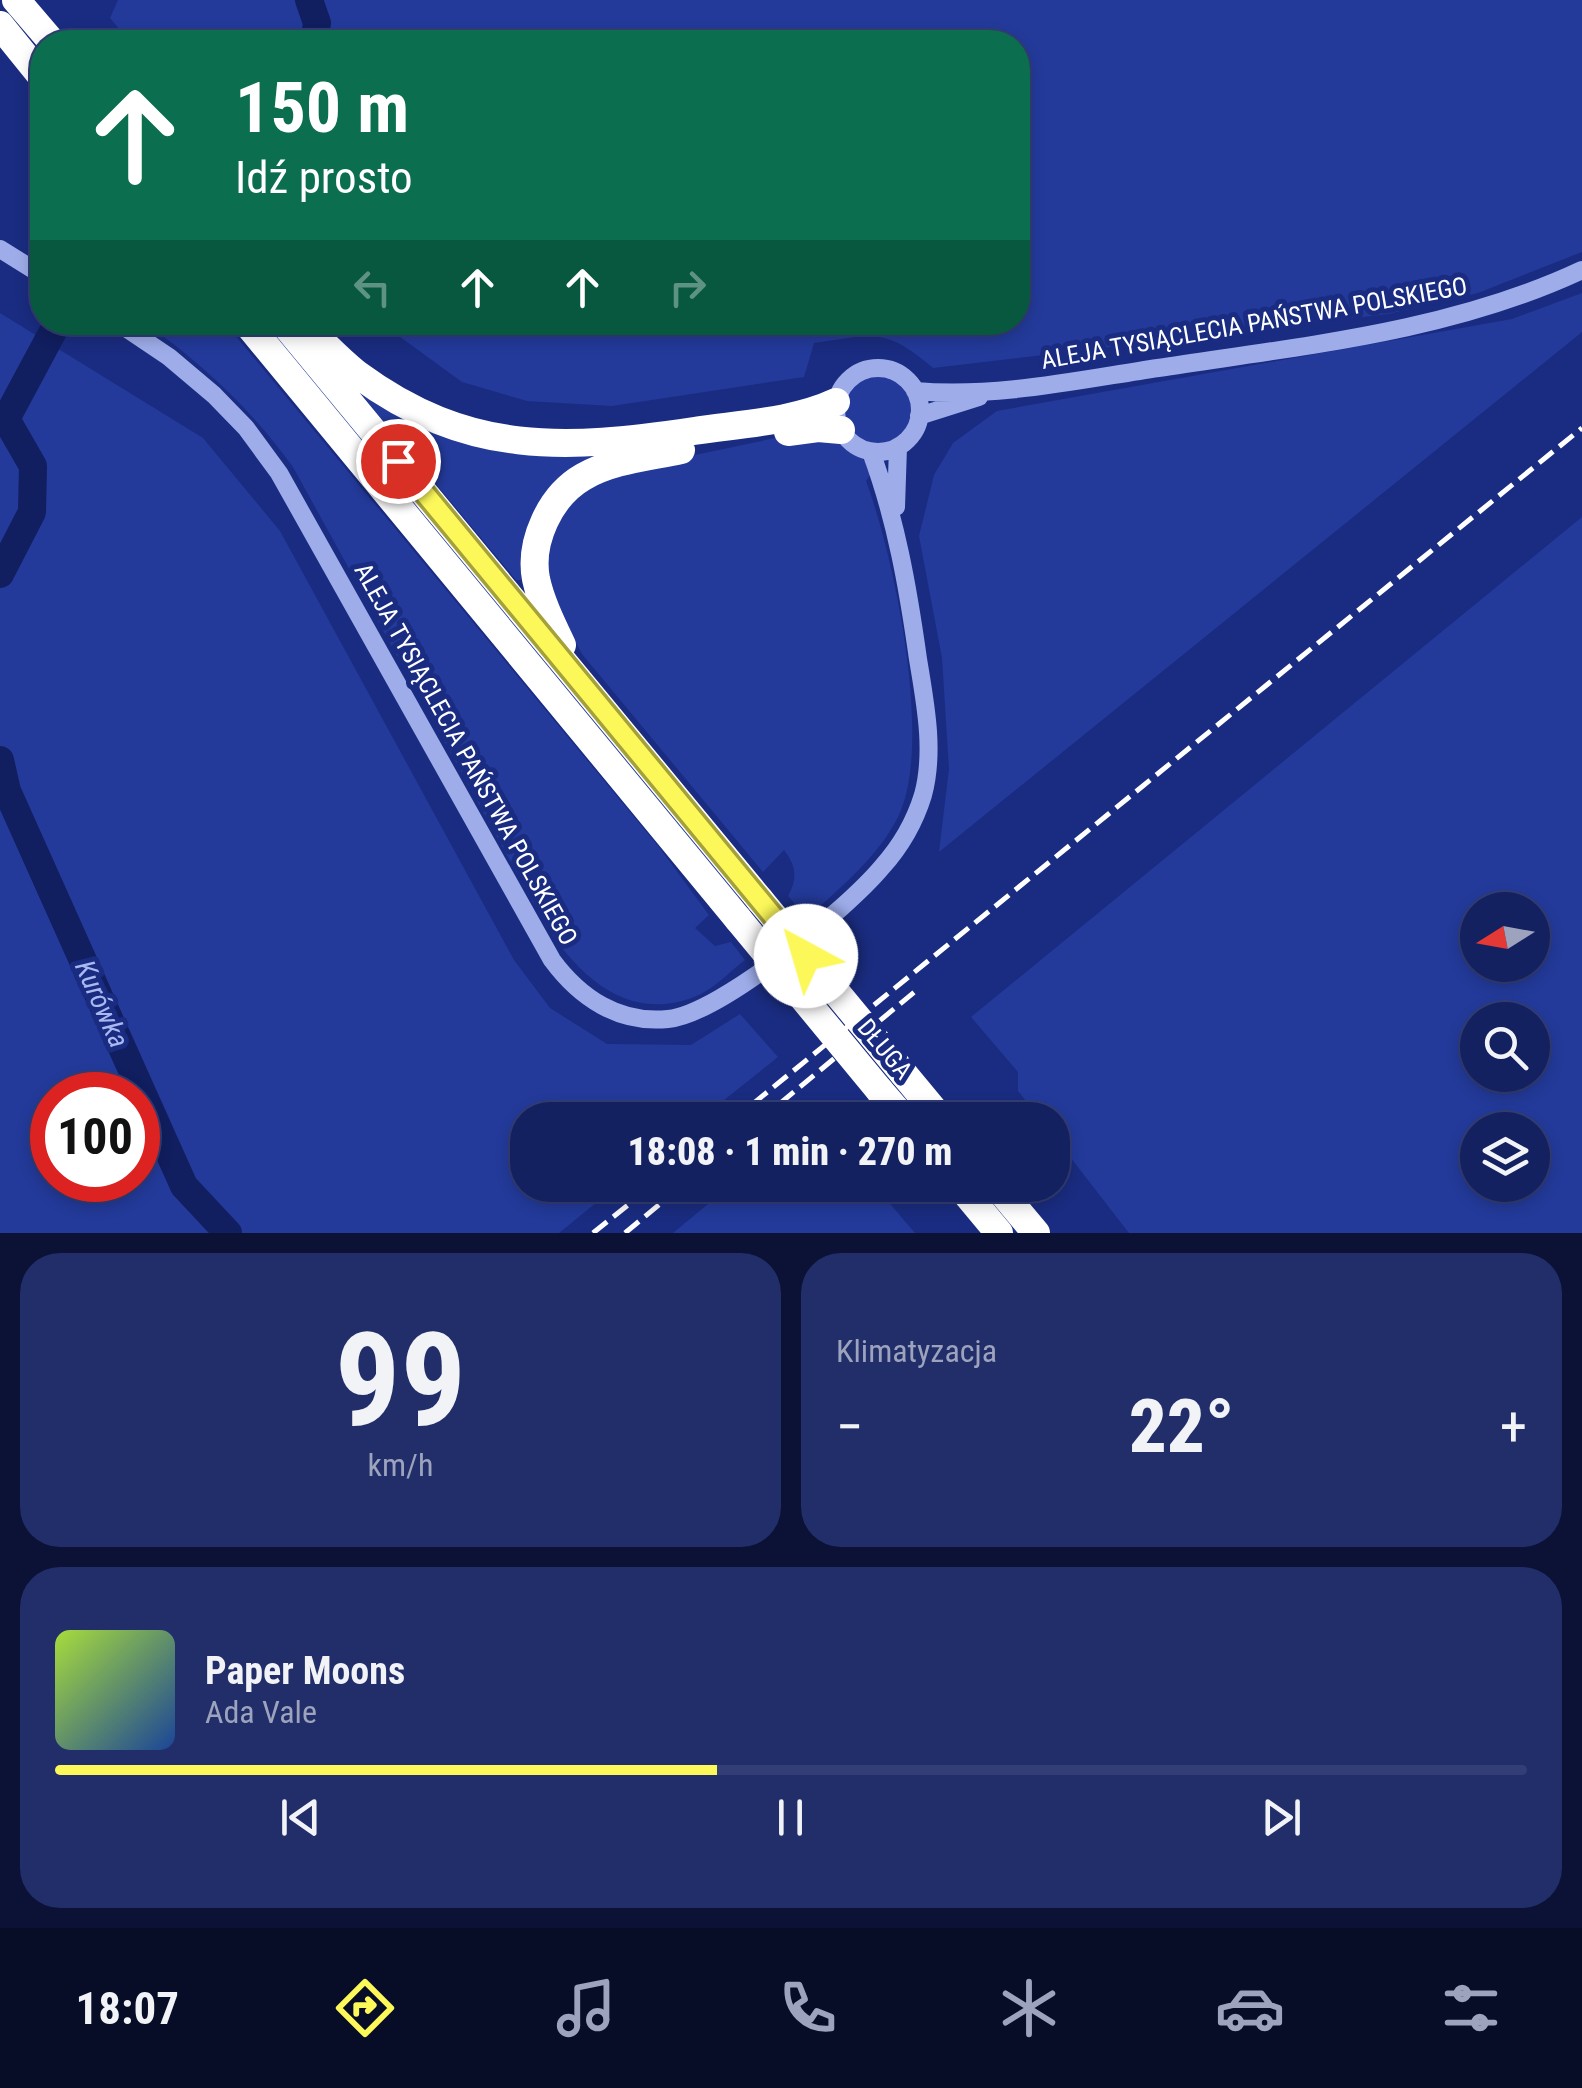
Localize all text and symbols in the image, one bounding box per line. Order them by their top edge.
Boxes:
text: 150 m [235,67,409,149]
icon: ahead [70,70,200,200]
text: Idź prosto [235,151,413,204]
icon: left [345,260,400,315]
icon: ahead [450,260,505,315]
icon: ahead [555,260,610,315]
icon: right [660,260,715,315]
street label: ALEJA TYSIĄCLECIA PAŃSTWA POLSKIEGO [1039,270,1469,375]
pin [356,419,441,504]
icon: arrive [371,434,426,489]
street label: ALEJA TYSIĄCLECIA PAŃSTWA POLSKIEGO [349,558,584,950]
north arrow [1460,892,1550,982]
map controls [1460,892,1550,1202]
position arrow [754,904,858,1008]
water label: Kurówka [68,955,136,1053]
button: search [1460,1002,1550,1092]
street label: DŁUGA [852,1013,918,1085]
speed limit sign: 100 [30,1072,160,1202]
button: layers [1460,1112,1550,1202]
text: 18:08 · 1 min · 270 m [628,1130,952,1174]
text: 99 [335,1304,466,1457]
text: Klimatyzacja [836,1332,997,1370]
text: 22° [1129,1382,1234,1470]
text: − [836,1395,864,1459]
text: + [1500,1395,1527,1459]
text: km/h [368,1446,433,1484]
text: Paper Moons [205,1649,405,1693]
text: Ada Vale [205,1693,317,1731]
icon: previous [273,1790,328,1845]
icon: pause [763,1790,818,1845]
icon: next [1254,1790,1309,1845]
icon: directions [330,1973,400,2043]
icon: music [551,1973,621,2043]
icon: phone [773,1973,843,2043]
icon: climate [994,1973,1064,2043]
icon: car [1215,1973,1285,2043]
icon: filters [1436,1973,1506,2043]
text: 18:07 [76,1982,179,2035]

